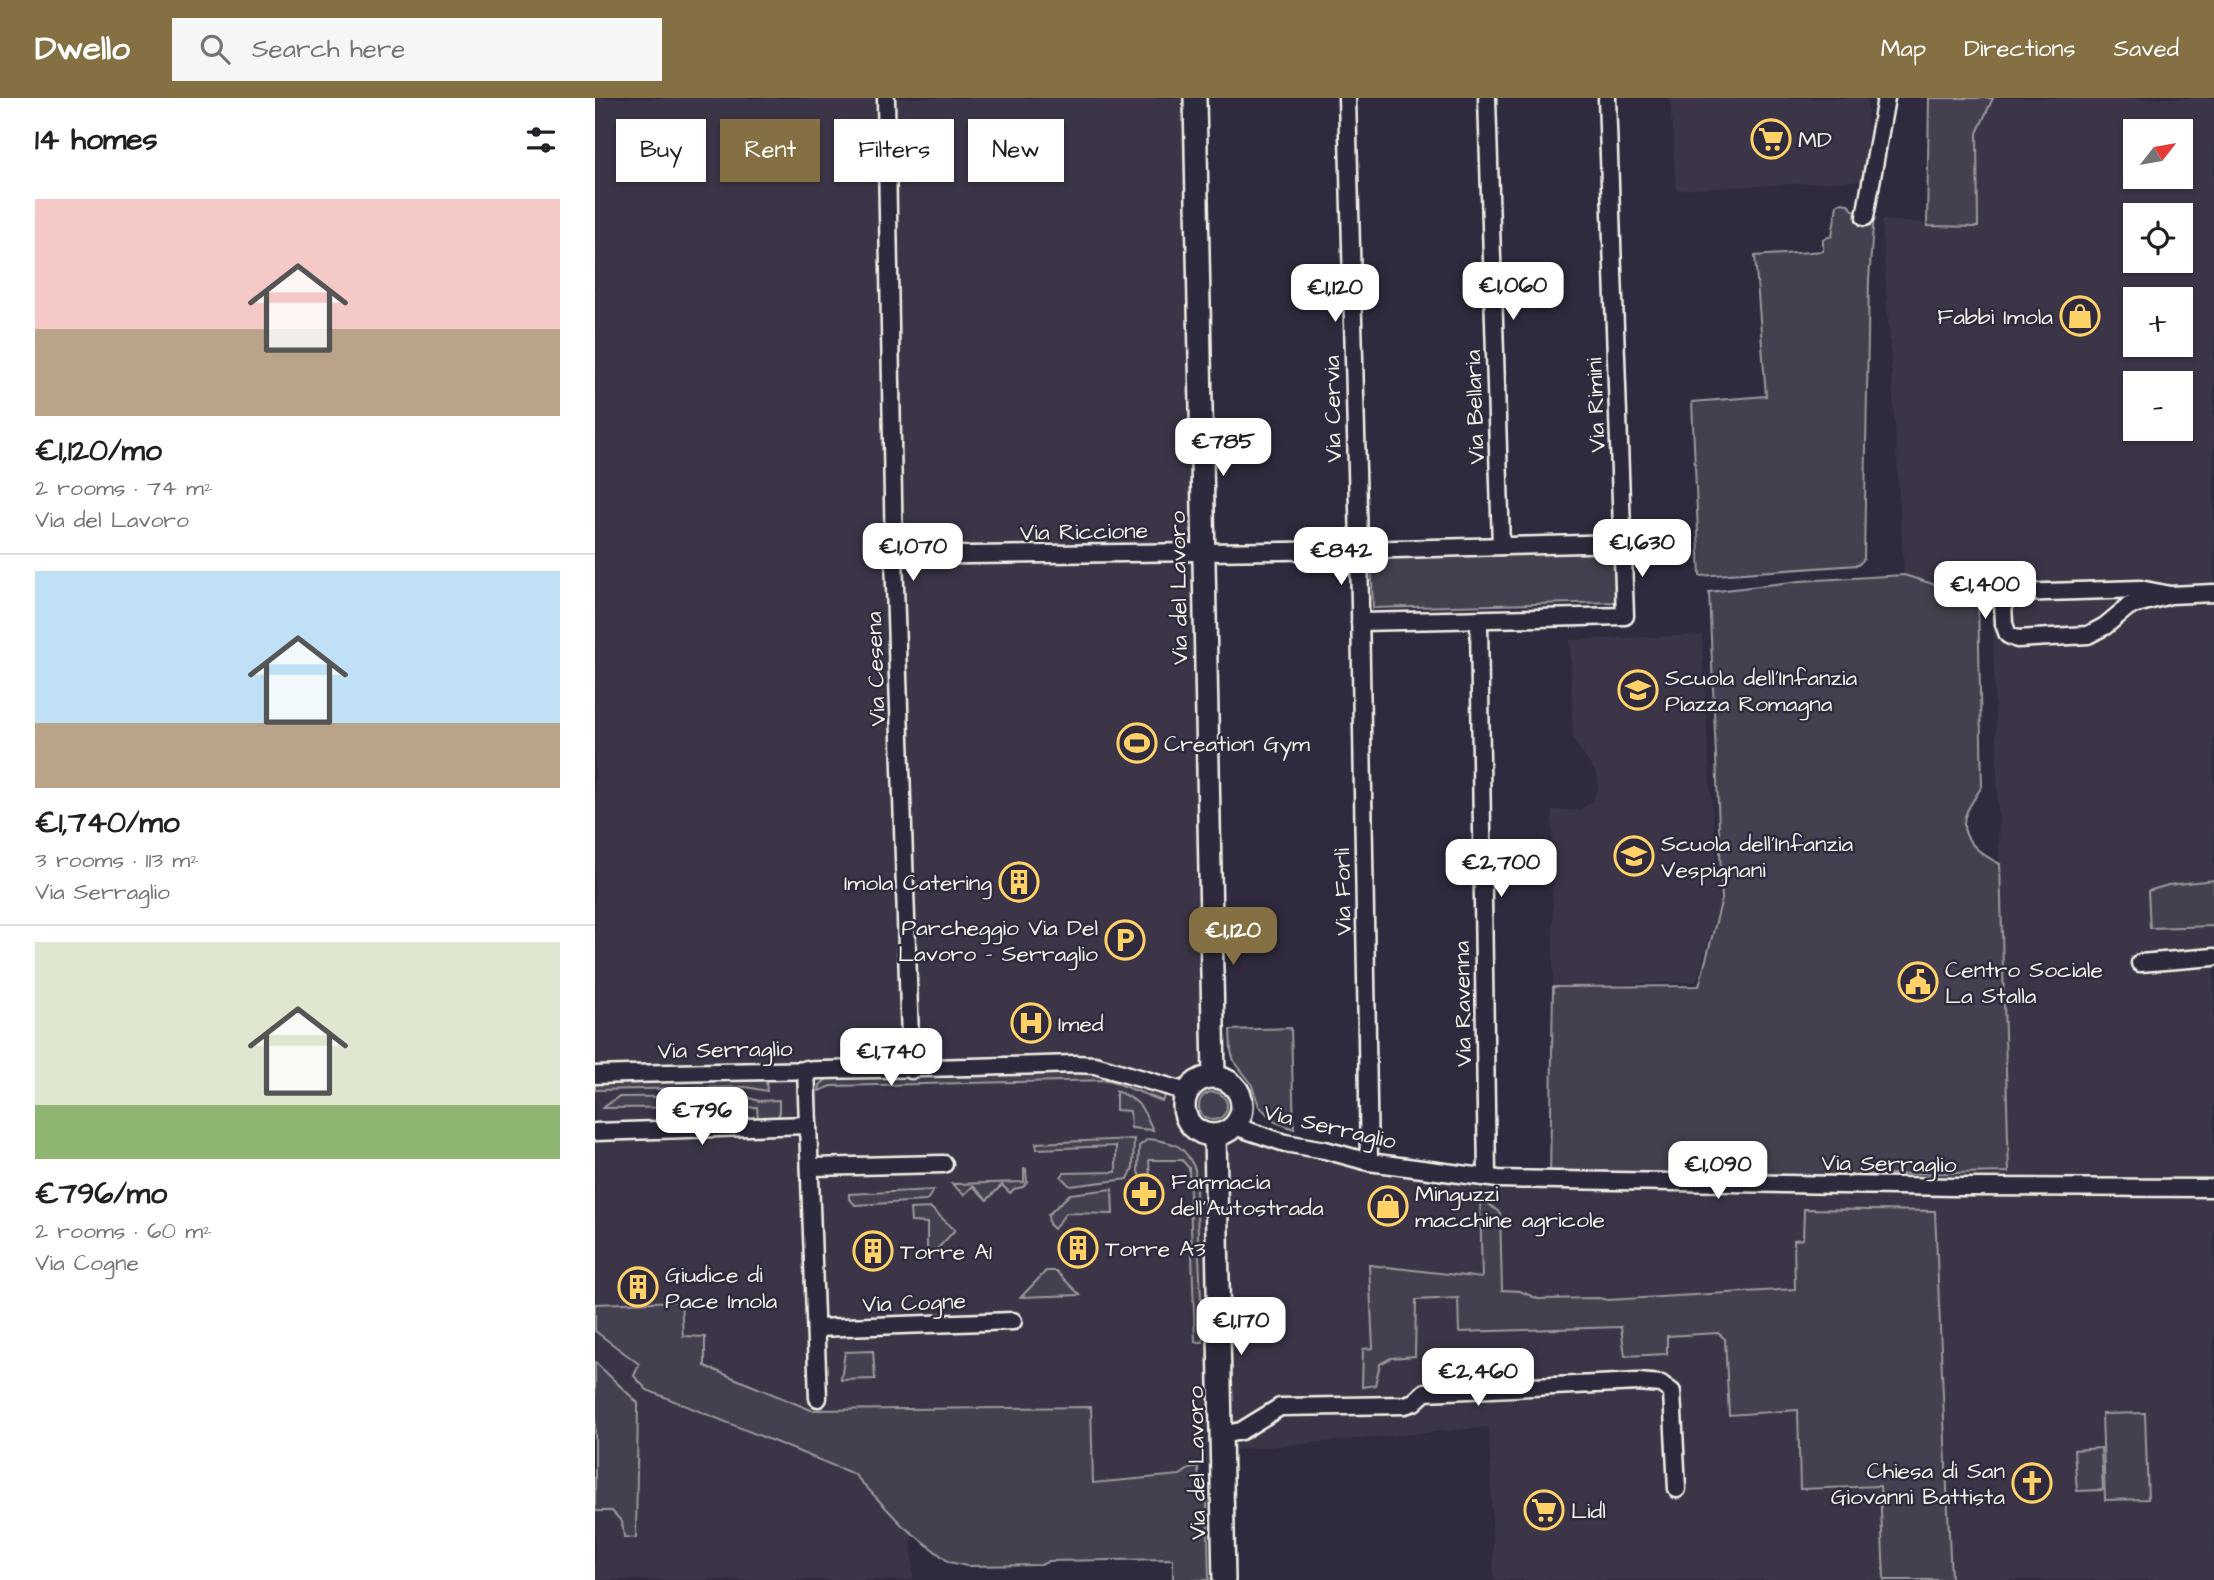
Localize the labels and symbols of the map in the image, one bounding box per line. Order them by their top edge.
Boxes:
supermarket icon: MD [1750,118,1792,160]
north arrow [2123,119,2193,189]
place label: MD [1798,124,1832,156]
pin: €1,060 [1456,262,1570,322]
pin: €1,120 [1278,264,1392,324]
shop icon: Fabbi Imola [2059,295,2101,337]
place label: Fabbi Imola [1937,301,2053,333]
street label: Via Bellaria [1457,349,1493,465]
street label: Via Cervia [1316,355,1350,463]
street label: Via Rimini [1578,356,1614,453]
pin: €785 [1182,418,1264,478]
street label: Via del Lavoro [1162,511,1196,665]
street label: Via Riccione [1020,515,1148,549]
pin: €1,630 [1585,519,1699,579]
pin: €1,070 [856,524,970,583]
pin: €842 [1300,528,1382,587]
pin: €1,400 [1928,561,2042,621]
street label: Via Cesena [858,611,894,727]
place label: Scuola dell'Infanzia Piazza Romagna [1665,662,1857,721]
school or university icon: Scuola dell'Infanzia Piazza Romagna [1617,669,1659,711]
sports icon: Creation Gym [1116,722,1158,764]
place label: Creation Gym [1164,728,1310,761]
place label: Scuola dell'Infanzia Vespignani [1661,828,1853,887]
school or university icon: Scuola dell'Infanzia Vespignani [1613,835,1655,877]
pin: €2,700 [1444,840,1558,899]
street label: Via Forlì [1326,847,1360,936]
building icon: Imola Catering [998,861,1040,903]
place label: Imola Catering [844,867,992,900]
pin: €1,120 [1176,908,1290,967]
place label: Parcheggio Via Del Lavoro - Serraglio [898,912,1098,971]
parking icon: Parcheggio Via Del Lavoro - Serraglio [1104,919,1146,961]
street label: Via Ravenna [1446,940,1480,1067]
place label: Centro Sociale La Stalla [1945,954,2103,1012]
public building icon: Centro Sociale La Stalla [1897,961,1939,1003]
hospital icon: Imed [1010,1002,1052,1044]
place label: Imed [1058,1008,1104,1040]
pin: €1,740 [834,1028,948,1088]
street label: Via Serraglio [657,1033,793,1068]
pin: €796 [661,1088,743,1147]
street label: Via Serraglio [1260,1096,1399,1159]
pin: €1,090 [1661,1142,1775,1201]
street label: Via Serraglio [1821,1147,1957,1182]
place label: Farmacia dell'Autostrada [1171,1166,1324,1224]
pharmacy icon: Farmacia dell'Autostrada [1123,1173,1165,1215]
place label: Minguzzi macchine agricole [1415,1178,1605,1237]
shop icon: Minguzzi macchine agricole [1367,1185,1409,1227]
building icon: Torre A3 [1057,1227,1099,1269]
building icon: Torre A1 [852,1230,894,1272]
place label: Torre A3 [1105,1233,1206,1265]
place label: Torre A1 [900,1236,992,1268]
place label: Giudice di Pace Imola [665,1259,778,1317]
building icon: Giudice di Pace Imola [617,1266,659,1308]
street label: Via Cogne [862,1285,967,1322]
pin: €1,170 [1184,1298,1298,1357]
pin: €2,460 [1421,1348,1535,1408]
street label: Via del Lavoro [1180,1386,1214,1540]
place label: Chiesa di San Giovanni Battista [1831,1455,2005,1513]
church icon: Chiesa di San Giovanni Battista [2011,1462,2053,1504]
supermarket icon: Lidl [1523,1489,1565,1531]
place label: Lidl [1571,1495,1606,1527]

